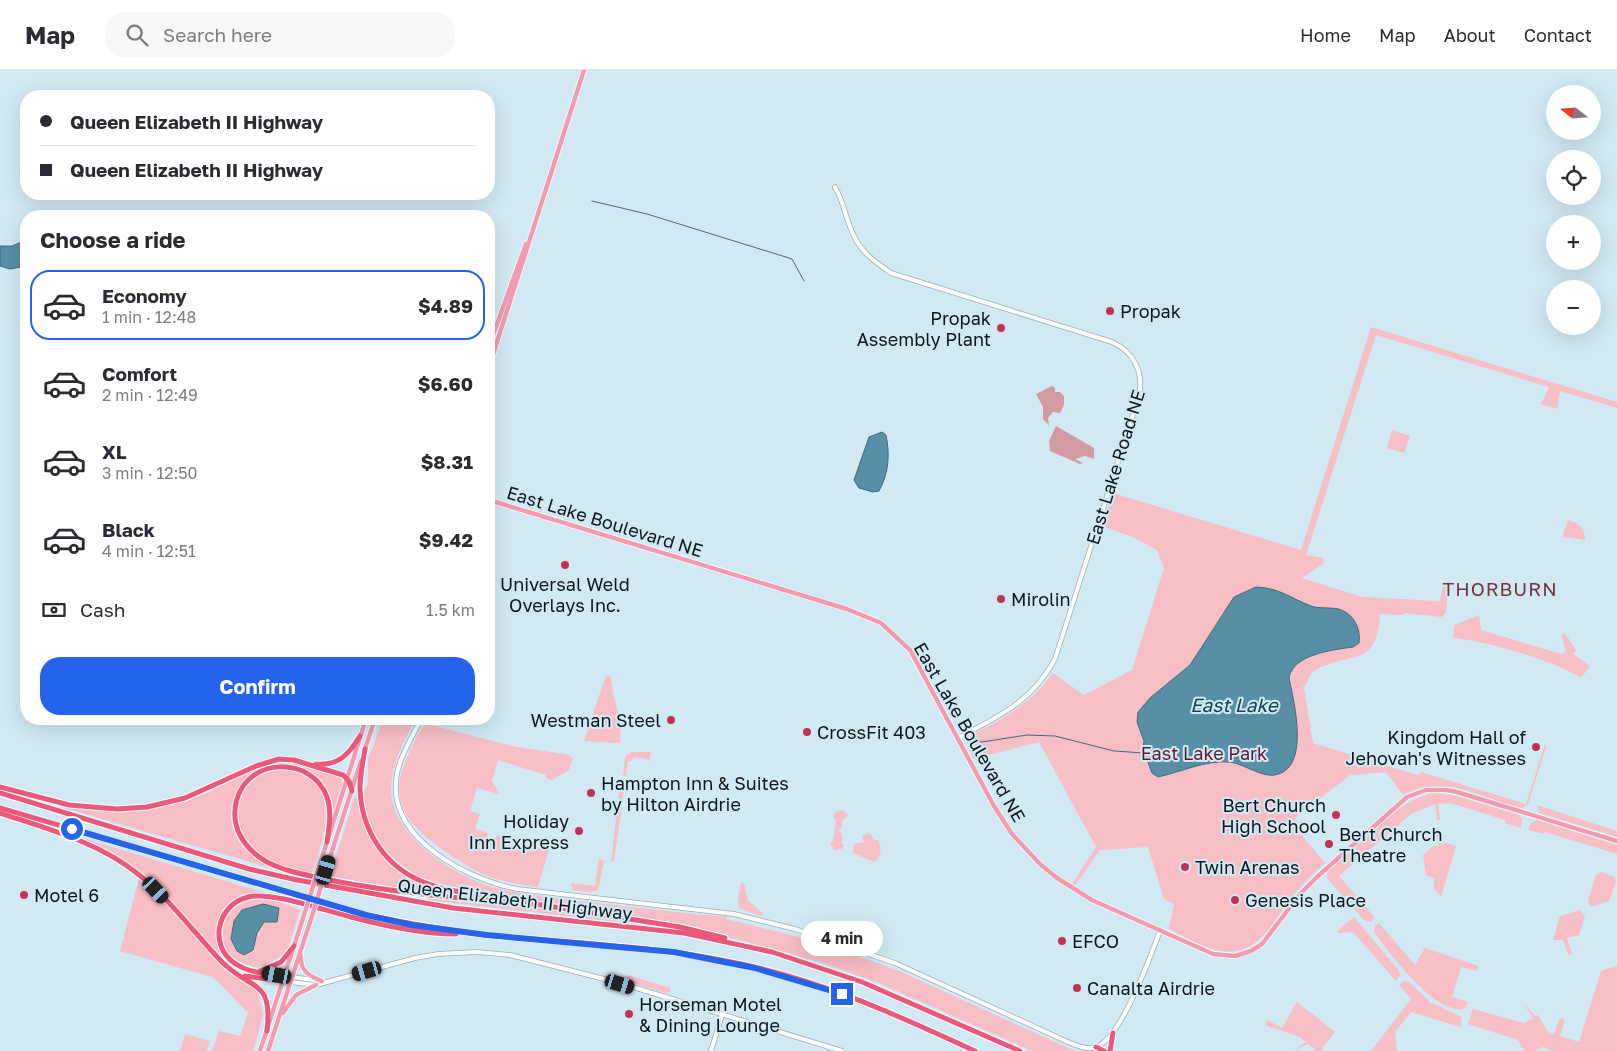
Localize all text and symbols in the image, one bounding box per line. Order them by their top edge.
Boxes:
search box [105,12,455,57]
text: Map [25,20,75,49]
icon: search [123,21,151,49]
text: Search here [163,23,272,46]
text: Home [1300,24,1351,46]
text: Map [1379,24,1416,46]
text: About [1444,24,1496,46]
text: Contact [1524,24,1592,46]
north arrow [1546,85,1601,140]
map controls [1546,85,1601,335]
text: Queen Elizabeth II Highway [70,110,323,133]
button: locate [1546,150,1601,205]
text: Queen Elizabeth II Highway [70,158,323,181]
button: + [1546,215,1601,270]
text: Choose a ride [40,226,186,253]
button: − [1546,280,1601,335]
icon: car [42,283,87,328]
text: Economy [102,284,187,307]
text: $4.89 [418,294,473,317]
place label: Propak [1120,300,1181,322]
marker: Propak [1104,305,1116,317]
text: 1 min · 12:48 [102,307,196,327]
place label: Propak Assembly Plant [857,307,991,350]
marker: Propak Assembly Plant [995,322,1007,334]
icon: car [42,361,87,406]
text: Comfort [102,362,177,385]
text: $6.60 [418,372,473,395]
text: 2 min · 12:49 [102,385,198,405]
street label: East Lake Road NE [1081,387,1149,547]
icon: car [42,439,87,484]
text: XL [102,440,127,463]
text: $8.31 [421,450,473,473]
text: 3 min · 12:50 [102,463,198,483]
street label: East Lake Boulevard NE [504,481,706,561]
icon: car [42,517,87,562]
text: Black [102,518,155,541]
text: $9.42 [419,528,473,551]
text: 4 min · 12:51 [102,541,196,561]
marker: Universal Weld Overlays Inc. [559,559,571,571]
place label: Universal Weld Overlays Inc. [500,573,630,616]
district label: THORBURN [1442,577,1558,600]
place label: Mirolin [1011,588,1071,610]
marker: Mirolin [995,593,1007,605]
icon: cash [40,596,68,624]
text: Cash [80,598,125,621]
text: 1.5 km [426,600,475,620]
street label: East Lake Boulevard NE [910,638,1030,826]
button: Confirm [40,657,475,715]
water label: East Lake [1190,693,1280,716]
place label: Westman Steel [531,709,661,731]
marker: Westman Steel [665,714,677,726]
place label: CrossFit 403 [817,721,926,743]
marker: CrossFit 403 [801,726,813,738]
place label: Kingdom Hall of Jehovah's Witnesses [1346,726,1526,769]
marker: Kingdom Hall of Jehovah's Witnesses [1530,741,1542,753]
park label: East Lake Park [1141,742,1267,764]
place label: Hampton Inn & Suites by Hilton Airdrie [601,772,789,815]
marker: Hampton Inn & Suites by Hilton Airdrie [585,787,597,799]
place label: Bert Church High School [1221,794,1326,837]
marker: Bert Church High School [1330,809,1342,821]
place label: Holiday Inn Express [468,810,569,853]
route start [61,818,83,840]
place label: Bert Church Theatre [1339,823,1443,866]
marker: Holiday Inn Express [573,825,585,837]
marker: Bert Church Theatre [1323,838,1335,850]
car [314,853,337,887]
place label: Twin Arenas [1195,856,1300,878]
marker: Twin Arenas [1179,861,1191,873]
car [140,874,171,906]
street label: Queen Elizabeth II Highway [396,874,634,924]
place label: Motel 6 [34,884,99,906]
marker: Motel 6 [18,889,30,901]
place label: Genesis Place [1245,889,1366,911]
marker: Genesis Place [1229,894,1241,906]
callout: 4 min [801,922,883,956]
text: 4 min [821,928,863,948]
place label: EFCO [1072,930,1119,952]
marker: EFCO [1056,935,1068,947]
car [350,960,383,982]
car [260,965,293,985]
car [603,972,636,996]
place label: Canalta Airdrie [1087,977,1215,999]
marker: Canalta Airdrie [1071,982,1083,994]
route end [831,983,853,1005]
place label: Horseman Motel & Dining Lounge [639,993,782,1036]
marker: Horseman Motel & Dining Lounge [623,1008,635,1020]

